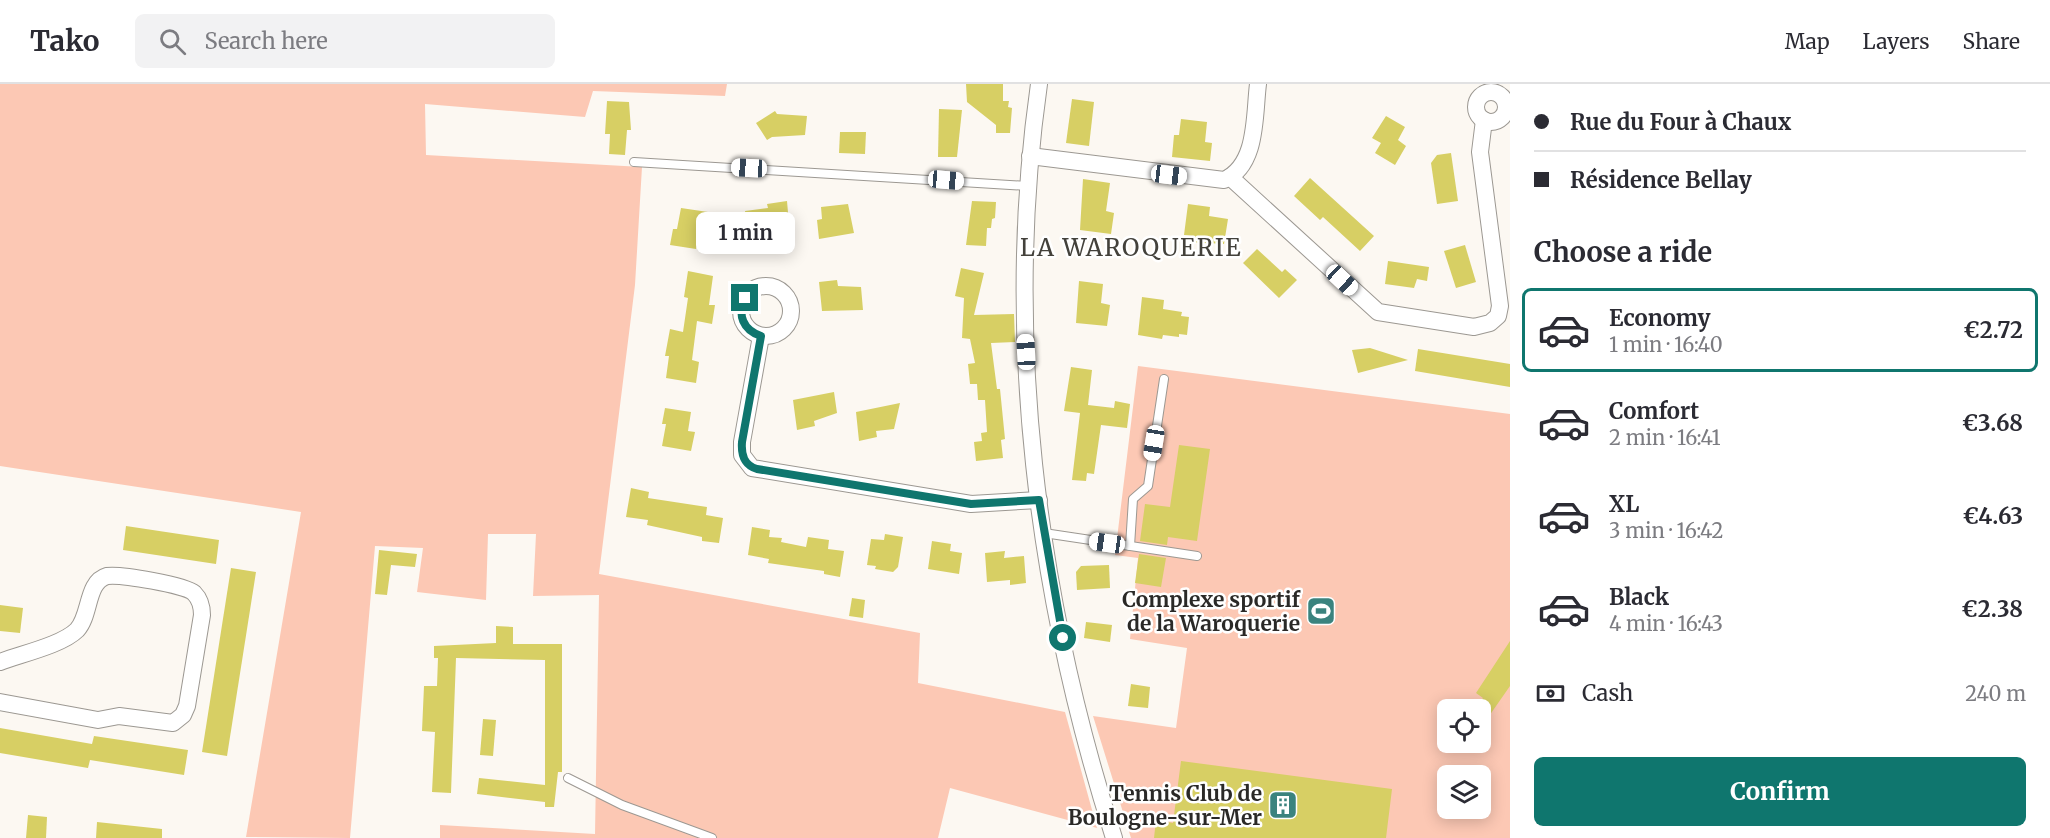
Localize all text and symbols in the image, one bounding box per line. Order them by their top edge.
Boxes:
search box [135,14,555,68]
text: Tako [30,23,99,59]
icon: search [156,25,189,58]
text: Search here [204,27,328,55]
text: Map [1785,28,1830,55]
text: Layers [1863,28,1930,55]
text: Share [1963,28,2020,55]
text: Rue du Four à Chaux [1570,108,1791,136]
car [731,158,767,178]
car [1150,164,1188,186]
text: Résidence Bellay [1570,166,1752,194]
car [927,169,965,191]
callout: 1 min [696,211,795,253]
text: 1 min [718,220,773,245]
district label: LA WAROQUERIE [1020,232,1242,263]
text: Choose a ride [1534,235,1712,269]
car [1323,261,1361,299]
route end [731,284,758,311]
icon: car [1537,303,1591,357]
text: Economy [1609,304,1710,332]
text: €2.72 [1963,316,2023,344]
text: 1 min · 16:40 [1609,332,1723,357]
car [1016,334,1036,370]
icon: car [1537,396,1591,450]
text: Comfort [1609,397,1699,425]
text: €3.68 [1962,409,2023,437]
car [1142,424,1166,462]
text: 2 min · 16:41 [1609,425,1720,450]
icon: car [1537,489,1591,543]
text: XL [1609,490,1639,518]
text: €4.63 [1962,502,2023,530]
text: 3 min · 16:42 [1609,518,1723,543]
car [1088,532,1126,554]
icon: car [1537,582,1591,636]
text: Black [1609,583,1669,611]
place label: Complexe sportif de la Waroquerie [1122,586,1302,637]
sports icon: Complexe sportif de la Waroquerie [1305,595,1337,627]
text: €2.38 [1961,595,2023,623]
text: 4 min · 16:43 [1609,611,1723,636]
route start [1049,624,1076,651]
icon: cash [1534,677,1567,710]
text: Cash [1582,679,1633,707]
text: 240 m [1965,681,2026,706]
map controls [1437,699,1491,819]
button: locate [1437,699,1491,753]
button: Confirm [1534,757,2026,826]
button: layers [1437,765,1491,819]
place label: Tennis Club de Boulogne-sur-Mer [1068,780,1262,831]
building icon: Tennis Club de Boulogne-sur-Mer [1267,789,1299,821]

